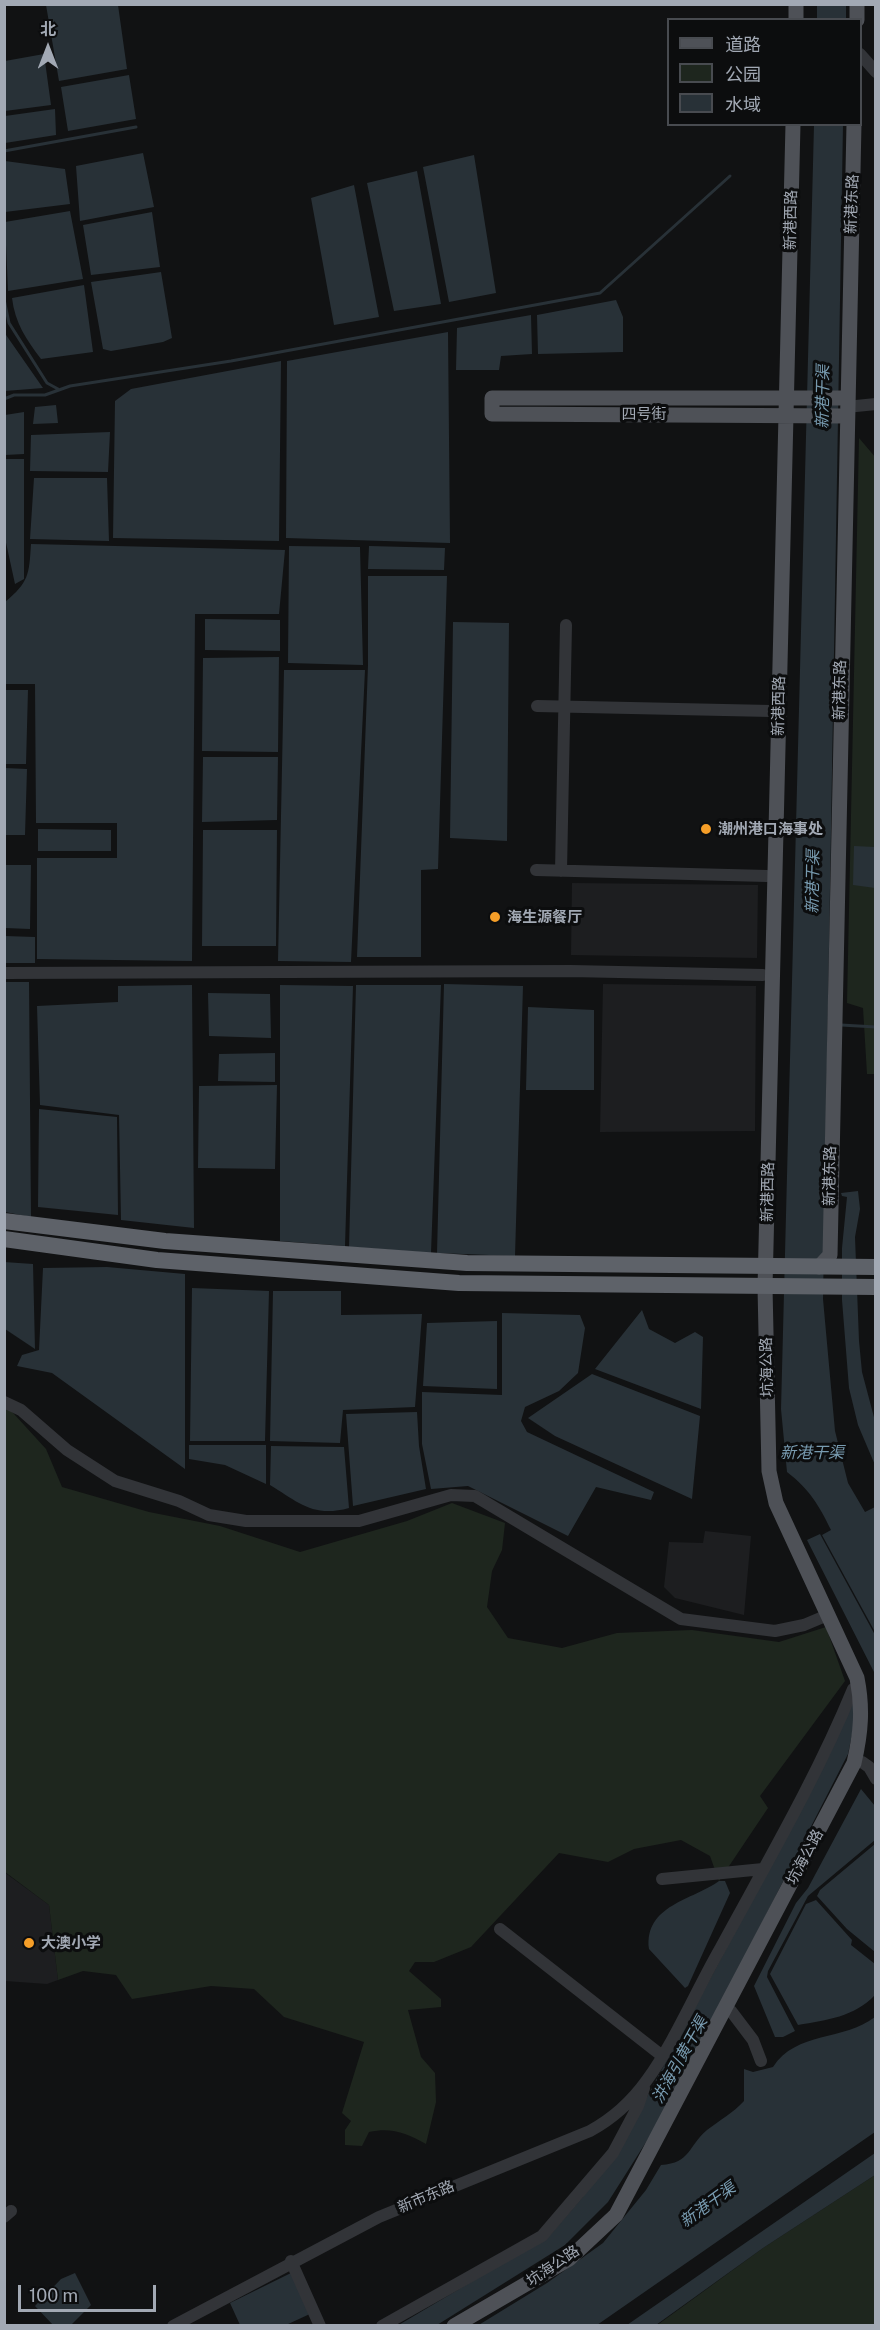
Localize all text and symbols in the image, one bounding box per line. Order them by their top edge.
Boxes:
north arrow [18,18,78,78]
legend [667,18,862,126]
text: 北 [40,20,56,39]
text: 道路 [725,34,761,55]
text: 公园 [725,64,761,85]
text: 水域 [725,94,761,115]
street label: 新港东路 [842,174,862,234]
street label: 新港西路 [781,190,801,250]
water label: 新港干渠 [813,365,833,429]
street label: 四号街 [622,405,666,423]
street label: 新港东路 [830,660,850,720]
street label: 新港西路 [769,676,789,736]
place label: 潮州港口海事处 [718,820,823,838]
marker: 潮州港口海事处 [699,822,713,836]
water label: 新港干渠 [803,850,823,914]
place label: 海生源餐厅 [507,908,582,926]
marker: 海生源餐厅 [488,910,502,924]
street label: 新港东路 [820,1146,840,1206]
street label: 新港西路 [758,1162,778,1222]
street label: 坑海公路 [757,1337,777,1397]
water label: 新港干渠 [780,1443,844,1463]
street label: 坑海公路 [783,1826,827,1888]
place label: 大澳小学 [41,1934,101,1952]
marker: 大澳小学 [22,1936,36,1950]
water label: 汫海引黄干渠 [648,2013,712,2107]
street label: 新市东路 [395,2177,457,2217]
water label: 新港干渠 [676,2178,740,2232]
street label: 坑海公路 [523,2242,583,2290]
scale bar [21,2273,159,2311]
text: 100 m [29,2285,78,2306]

